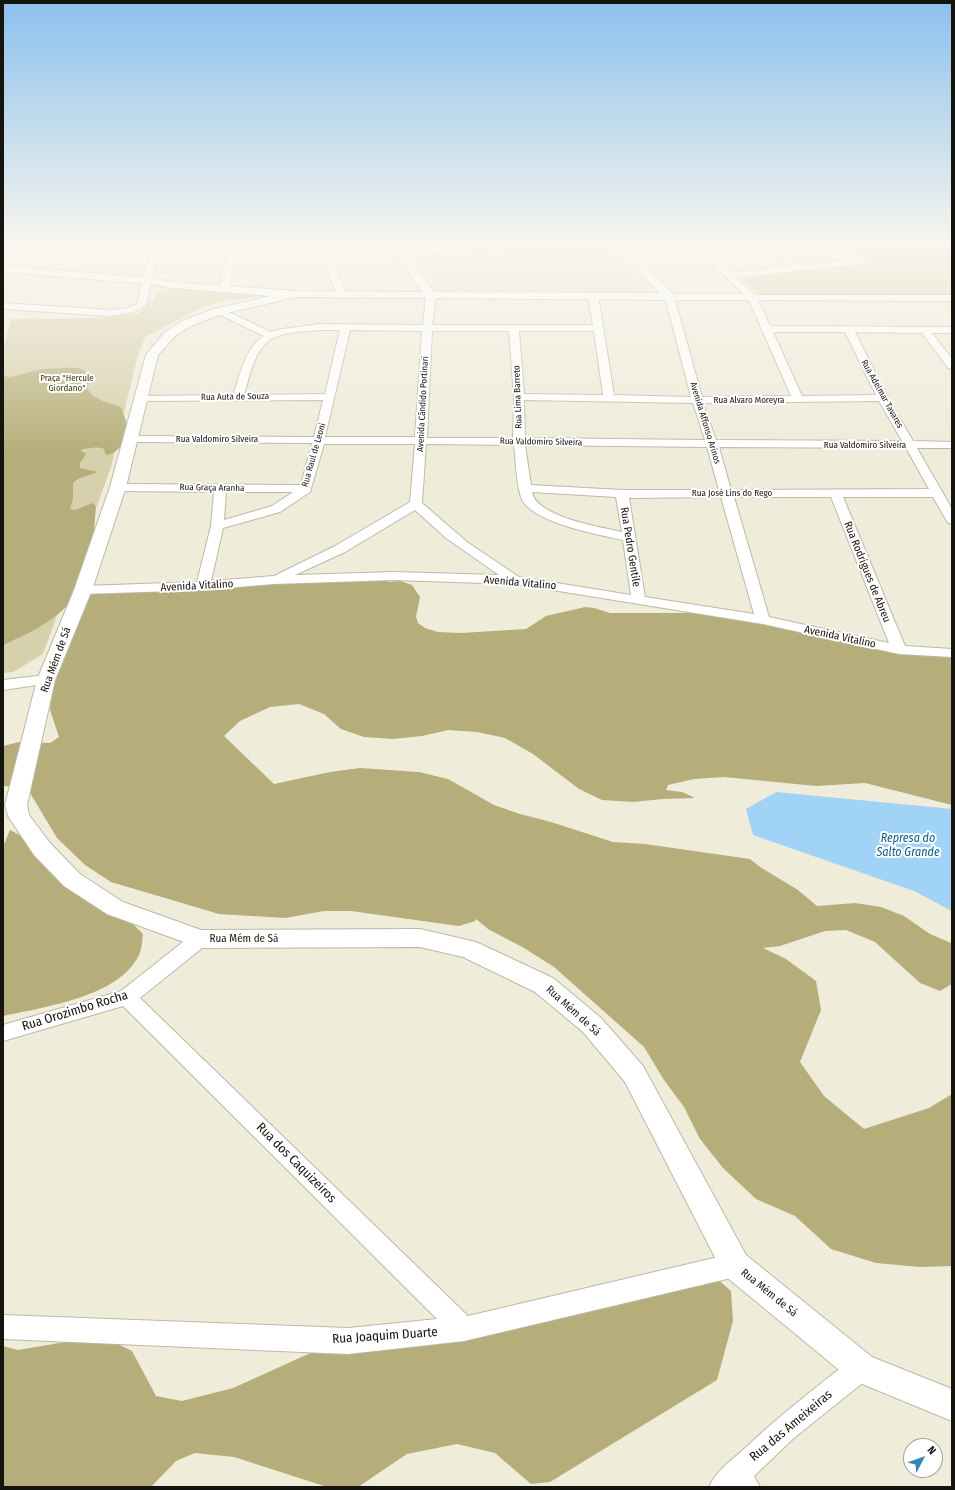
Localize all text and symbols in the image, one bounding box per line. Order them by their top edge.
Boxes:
street label: Avenida Cândido Portinari [415,356,431,452]
street label: Rua Adelmar Tavares [859,358,905,430]
street label: Rua Lima Barreto [512,365,524,429]
park label: Praça "Hercule Giordano" [40,373,94,394]
street label: Avenida Affonso Arinos [687,381,723,465]
street label: Rua Auta de Souza [201,391,269,403]
street label: Rua Alvaro Moreyra [714,395,784,405]
street label: Rua Raul de Leoni [300,422,328,488]
street label: Rua Valdomiro Silveira [176,434,258,444]
street label: Rua Valdomiro Silveira [500,436,582,448]
street label: Rua Valdomiro Silveira [824,440,906,450]
street label: Rua Graça Aranha [180,482,244,494]
street label: Rua José Lins do Rego [692,488,772,498]
street label: Rua Pedro Gentile [617,506,643,588]
street label: Rua Rodrigues de Abreu [841,520,893,624]
street label: Avenida Vitalino [483,573,557,593]
street label: Avenida Vitalino [160,578,234,594]
street label: Avenida Vitalino [803,623,877,651]
street label: Rua Mém de Sá [38,625,74,695]
water label: Represa do Salto Grande [876,832,940,860]
street label: Rua Mém de Sá [210,932,278,946]
street label: Rua Mém de Sá [543,983,603,1039]
street label: Rua Orozimbo Rocha [20,987,130,1035]
street label: Rua dos Caquizeiros [253,1120,339,1206]
street label: Rua Mém de Sá [738,1266,800,1320]
street label: Rua Joaquim Duarte [332,1325,438,1347]
street label: Rua das Ameixeiras [747,1387,835,1465]
north arrow [903,1438,943,1478]
text: N [925,1444,939,1457]

